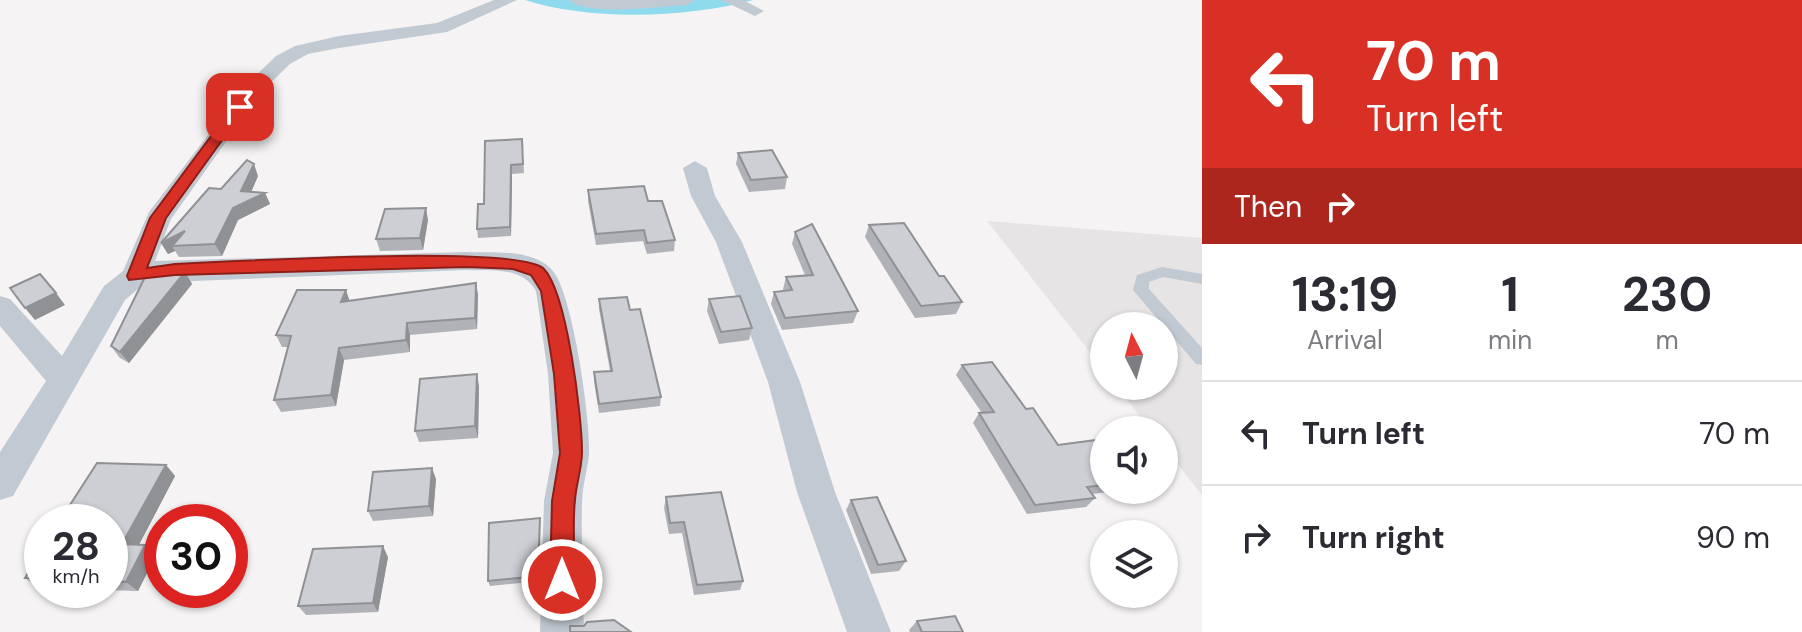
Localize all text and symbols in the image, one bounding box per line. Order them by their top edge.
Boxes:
text: 70 m [1366,24,1501,97]
icon: left [1234,32,1338,136]
pin [206,73,274,141]
icon: arrive [218,85,262,129]
text: Turn left [1366,95,1503,142]
icon: right [1318,184,1362,228]
text: Then [1234,187,1302,226]
text: 13:19 [1292,263,1398,326]
text: 1 [1501,263,1519,326]
text: 230 [1622,263,1712,326]
north arrow [1090,312,1178,400]
map controls [1090,312,1178,608]
text: Arrival [1307,323,1383,357]
text: min [1488,323,1532,357]
text: m [1656,323,1679,357]
icon: left [1234,411,1278,455]
text: Turn left [1302,414,1425,453]
text: 70 m [1699,414,1770,453]
button: sound [1090,416,1178,504]
speed limit sign: 30 [144,504,248,608]
icon: right [1234,515,1278,559]
text: Turn right [1302,518,1445,557]
text: 90 m [1696,518,1770,557]
text: 28 [52,520,100,572]
button: layers [1090,520,1178,608]
position arrow [520,538,604,622]
text: km/h [52,563,100,589]

